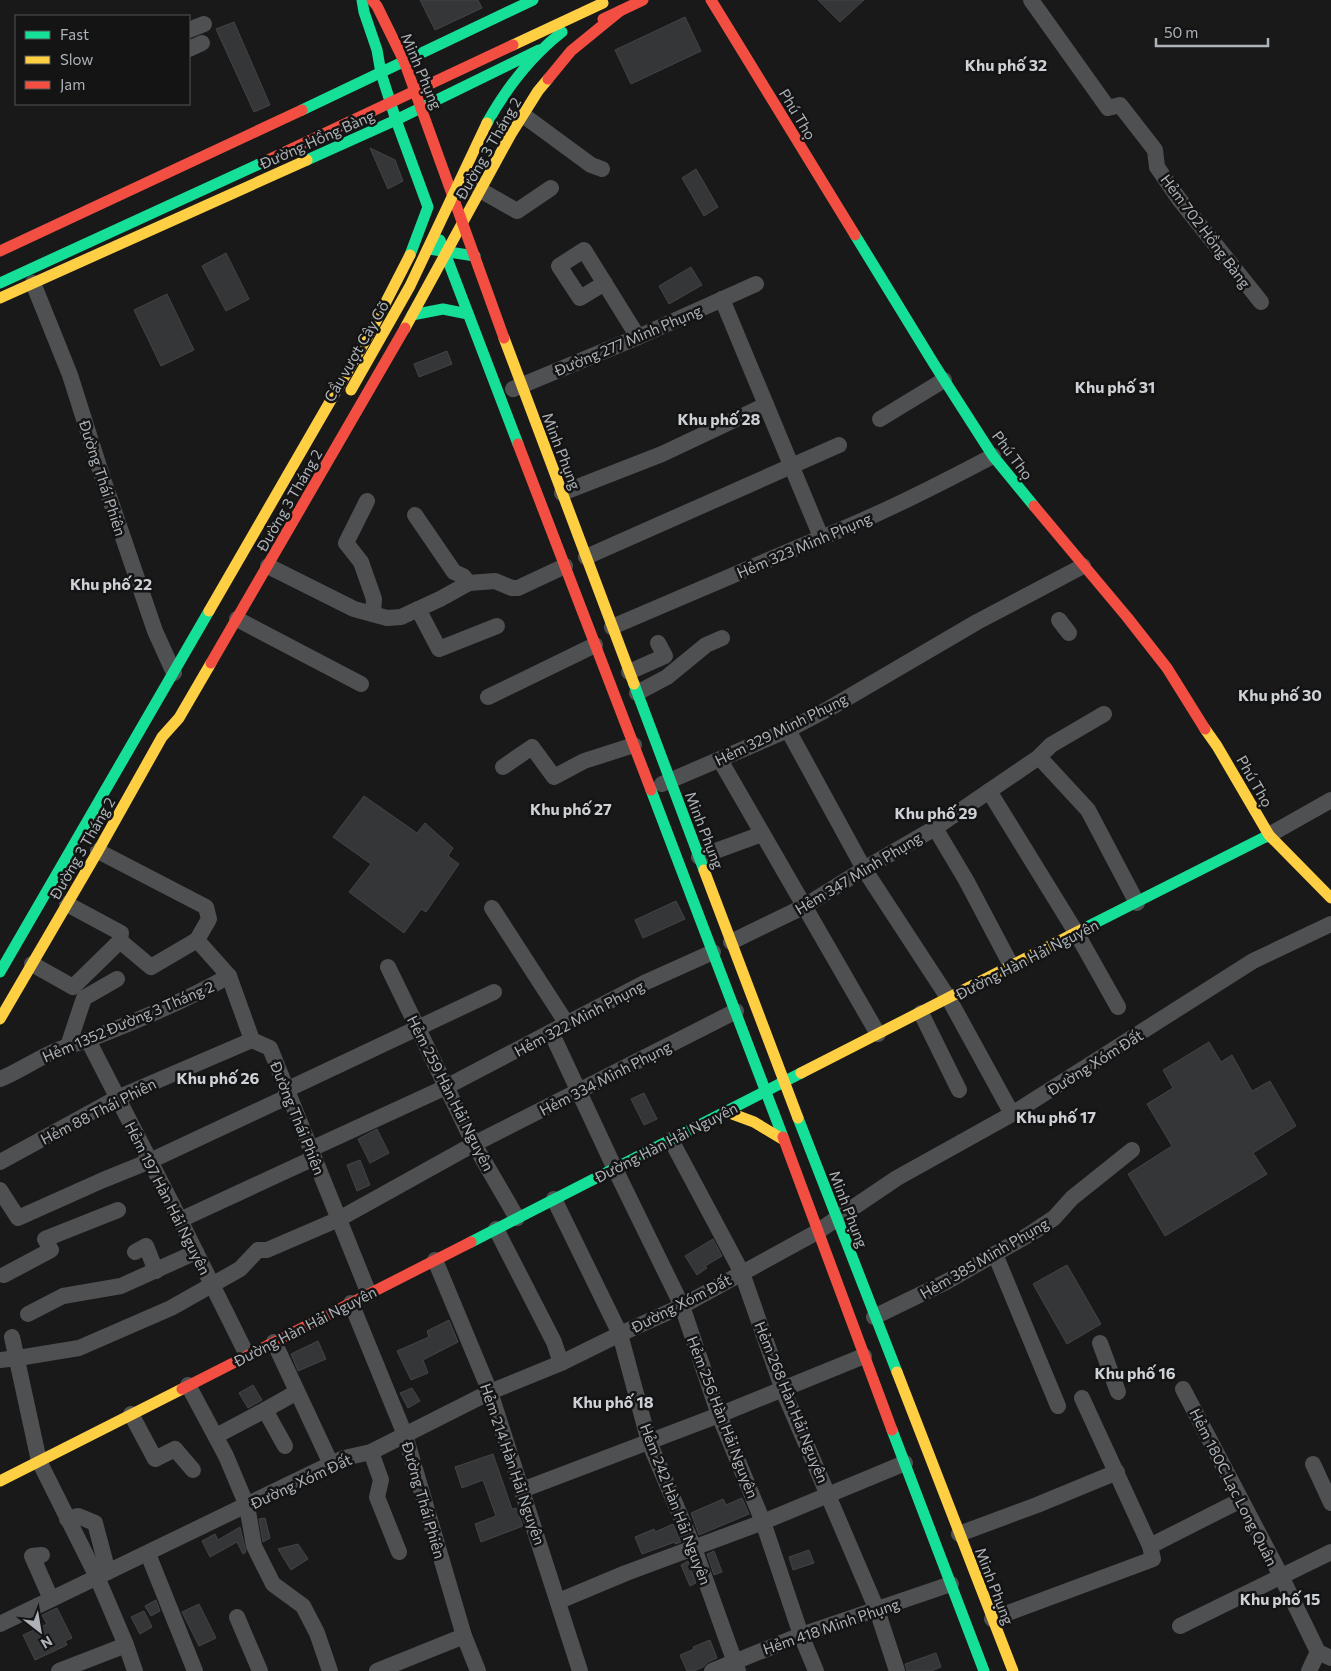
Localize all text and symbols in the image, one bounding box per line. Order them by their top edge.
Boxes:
legend [15,15,190,105]
scale bar [1156,15,1268,47]
text: 50 m [1164,23,1198,41]
text: Fast [60,25,89,43]
street label: Minh Phụng [398,30,446,112]
text: Slow [60,50,93,68]
district label: Khu phố 32 [965,55,1047,74]
text: Jam [60,75,85,93]
street label: Phú Thọ [776,85,820,143]
street label: Đường 3 Tháng 2 [451,94,525,203]
street label: Đường Hồng Bàng [256,106,377,173]
street label: Hẻm 702 Hồng Bàng [1157,171,1255,291]
street label: Cầu vượt Cây Gõ [320,297,392,405]
street label: Đường 277 Minh Phụng [551,301,704,380]
district label: Khu phố 31 [1075,377,1155,396]
district label: Khu phố 28 [678,409,761,428]
street label: Minh Phụng [539,410,585,492]
street label: Đường Thái Phiên [75,417,130,538]
street label: Phú Thọ [989,427,1037,483]
street label: Đường 3 Tháng 2 [252,446,326,555]
street label: Hẻm 323 Minh Phụng [734,508,874,582]
district label: Khu phố 22 [70,574,152,593]
district label: Khu phố 30 [1238,685,1322,704]
street label: Hẻm 329 Minh Phụng [712,689,850,769]
street label: Phú Thọ [1233,752,1277,810]
street label: Minh Phụng [682,789,728,871]
street label: Đường 3 Tháng 2 [45,794,119,903]
district label: Khu phố 27 [530,799,612,818]
district label: Khu phố 29 [895,803,978,822]
street label: Hẻm 347 Minh Phụng [791,828,925,918]
street label: Đường Hàn Hải Nguyên [952,915,1101,1003]
street label: Hẻm 322 Minh Phụng [511,976,647,1060]
street label: Hẻm 1352 Đường 3 Tháng 2 [39,977,217,1065]
street label: Hẻm 259 Hàn Hải Nguyên [404,1012,498,1174]
street label: Đường Xóm Đất [1043,1025,1146,1099]
street label: Hẻm 334 Minh Phụng [536,1037,674,1119]
street label: Đường Thái Phiên [267,1058,329,1177]
district label: Khu phố 26 [177,1068,260,1087]
street label: Hẻm 88 Thái Phiên [37,1074,159,1148]
street label: Đường Hàn Hải Nguyên [591,1098,740,1186]
district label: Khu phố 17 [1016,1107,1096,1126]
street label: Hẻm 197 Hàn Hải Nguyên [122,1118,214,1278]
street label: Minh Phụng [826,1168,872,1250]
street label: Hẻm 385 Minh Phụng [916,1214,1052,1302]
street label: Đường Xóm Đất [627,1270,734,1336]
street label: Đường Hàn Hải Nguyên [230,1282,379,1370]
street label: Hẻm 268 Hàn Hải Nguyên [751,1319,833,1485]
street label: Hẻm 256 Hàn Hải Nguyên [684,1333,762,1501]
district label: Khu phố 16 [1094,1363,1176,1382]
street label: Hẻm 214 Hàn Hải Nguyên [477,1381,549,1547]
district label: Khu phố 18 [572,1392,654,1411]
street label: Hẻm 180C Lạc Long Quân [1186,1405,1282,1569]
street label: Hẻm 242 Hàn Hải Nguyên [637,1421,715,1587]
street label: Đường Thái Phiên [398,1439,449,1561]
street label: Đường Xóm Đất [247,1450,354,1513]
street label: Minh Phụng [972,1545,1018,1627]
district label: Khu phố 15 [1240,1589,1320,1608]
street label: Hẻm 418 Minh Phụng [760,1594,902,1658]
north arrow [15,1606,65,1656]
text: N [38,1633,56,1653]

